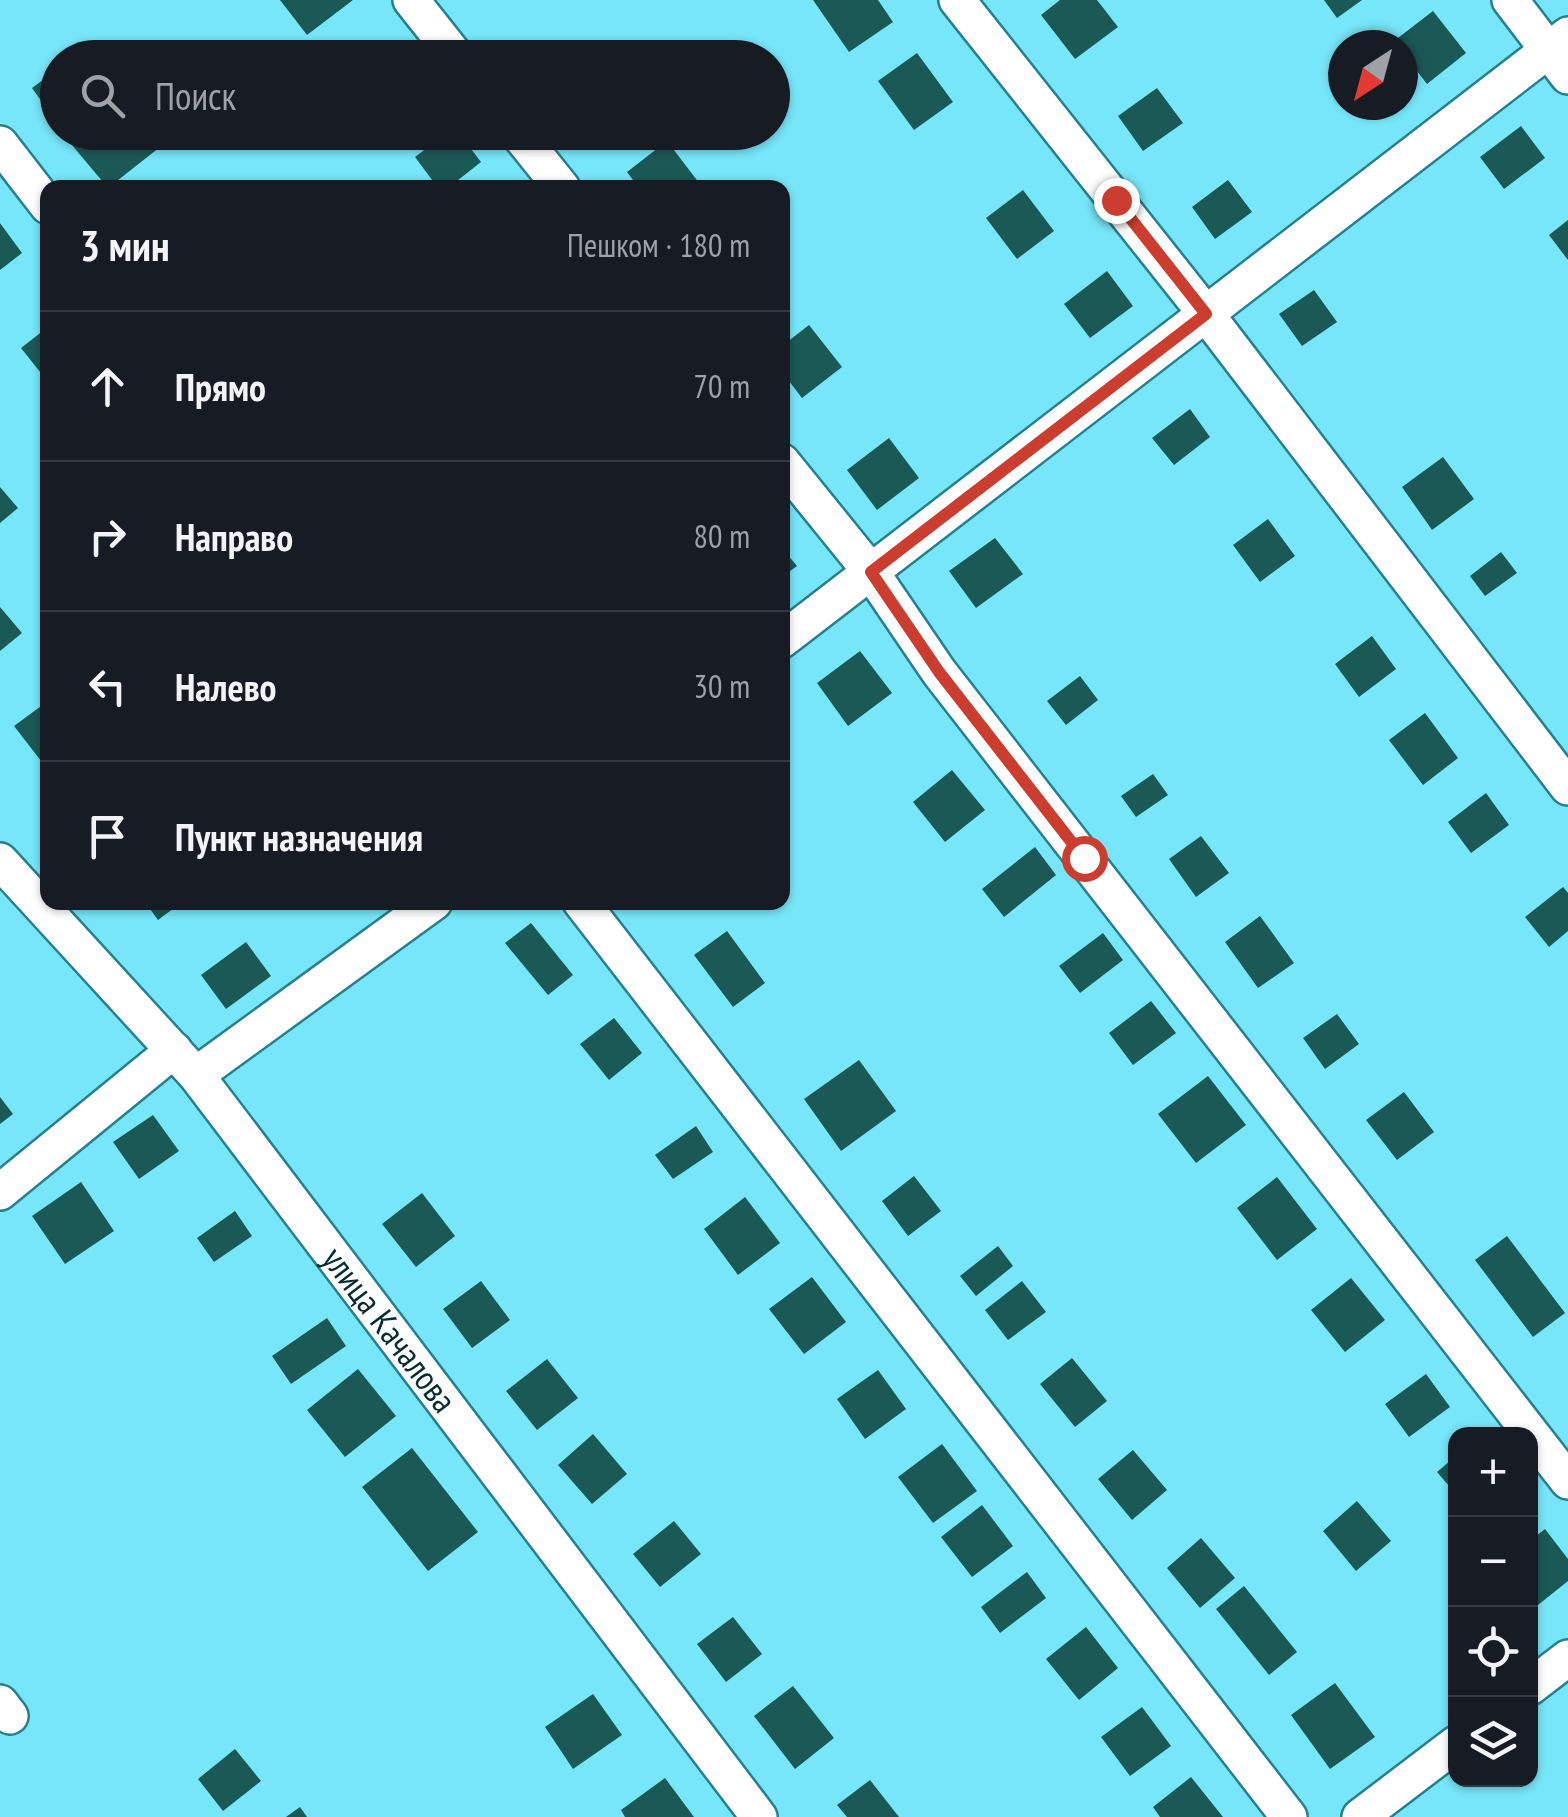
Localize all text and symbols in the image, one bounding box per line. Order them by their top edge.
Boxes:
north arrow [1328,30,1418,120]
search box [40,40,790,150]
icon: search [75,68,130,123]
text: Поиск [155,71,236,120]
route end [1094,178,1140,224]
text: 3 мин [80,218,170,273]
text: Пешком · 180 m [567,224,750,266]
icon: ahead [80,359,135,414]
text: Прямо [175,362,266,411]
text: 70 m [694,365,750,407]
icon: right [80,509,135,564]
text: Направо [175,512,293,561]
text: 80 m [694,515,750,557]
icon: left [80,659,135,714]
text: Налево [175,662,276,711]
text: 30 m [694,665,750,707]
icon: arrive [80,809,135,864]
text: Пункт назначения [175,812,423,861]
route start [1062,836,1108,882]
street label: улица Качалова [313,1237,468,1421]
map controls [1448,1427,1538,1787]
button: + [1448,1427,1538,1517]
button: − [1448,1517,1538,1607]
button: locate [1448,1607,1538,1697]
button: layers [1448,1697,1538,1787]

